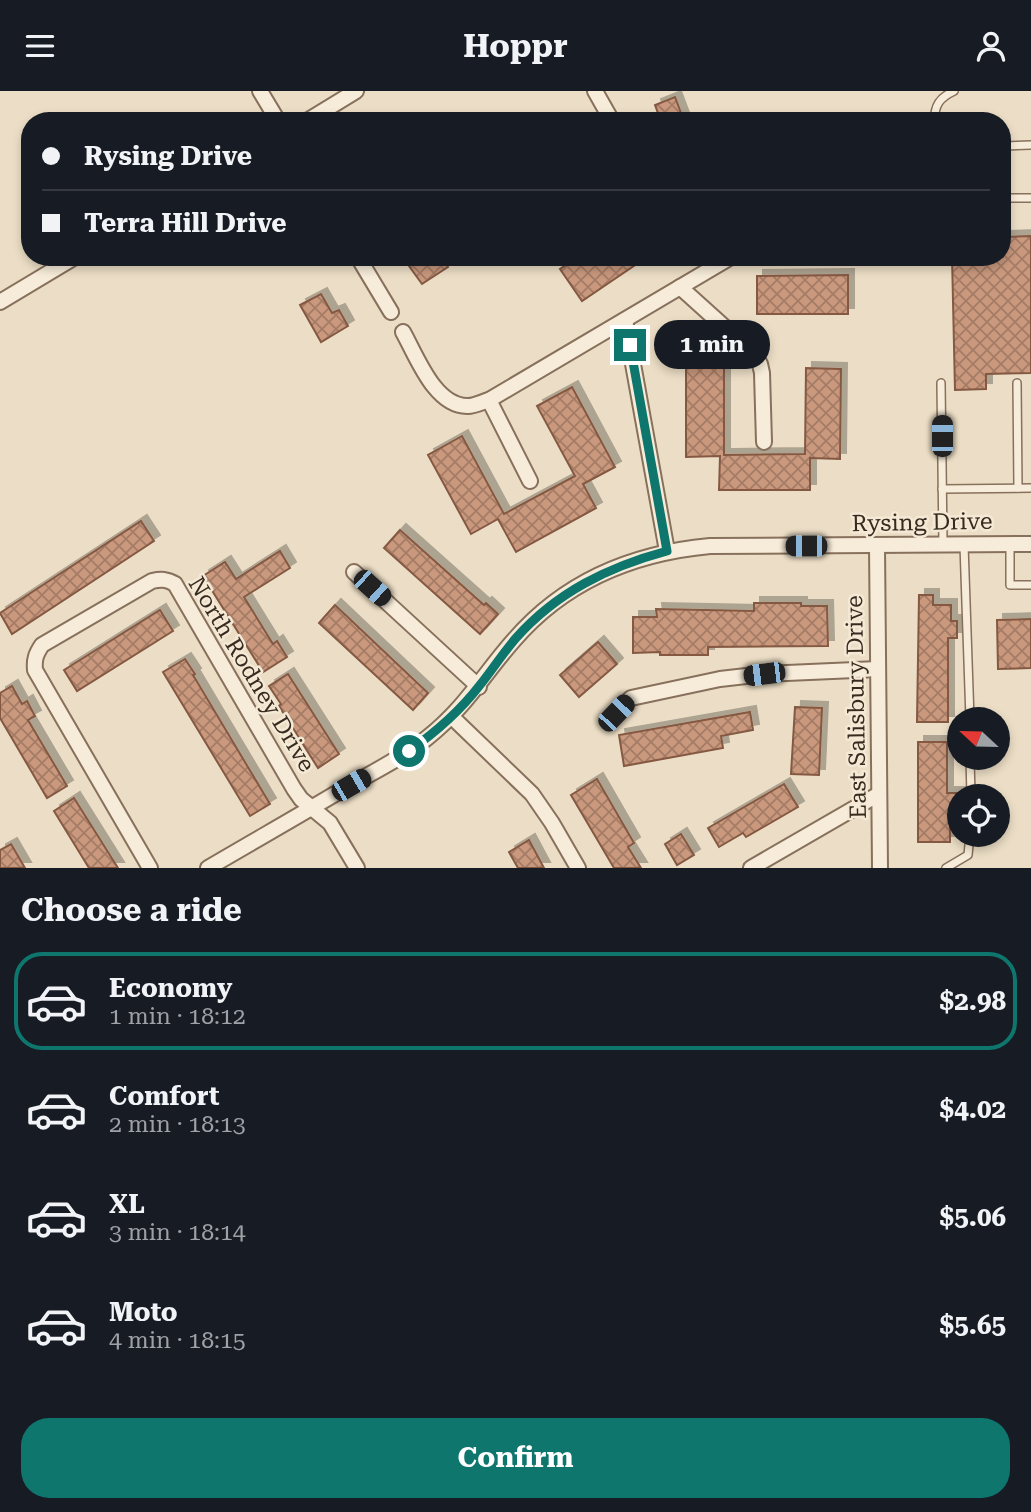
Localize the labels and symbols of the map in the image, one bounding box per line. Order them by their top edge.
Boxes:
callout: 1 min [654,321,770,369]
route end [614,329,646,361]
car [932,415,953,457]
street label: Rysing Drive [851,508,993,537]
car [786,536,828,557]
car [350,566,395,610]
street label: North Rodney Drive [183,572,320,777]
street label: East Salisbury Drive [841,595,872,819]
car [742,661,787,687]
car [594,691,639,735]
north arrow [947,707,1010,770]
route start [393,735,425,767]
car [328,765,375,805]

